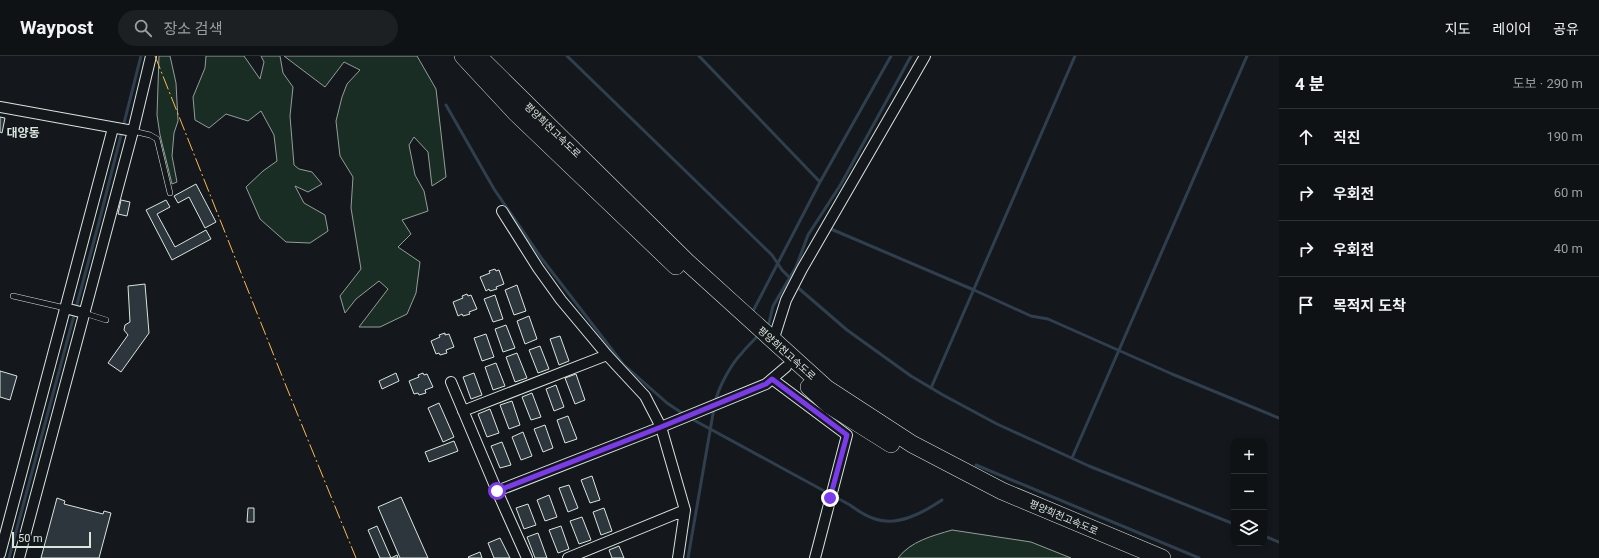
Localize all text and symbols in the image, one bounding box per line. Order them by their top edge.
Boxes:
search box [118,10,398,46]
text: Waypost [20,16,94,39]
icon: search [132,17,154,39]
text: 장소 검색 [164,20,222,38]
text: 지도 [1445,21,1471,37]
text: 레이어 [1493,21,1531,37]
text: 공유 [1553,21,1579,37]
text: 4 분 [1295,74,1325,94]
text: 도보 · 290 m [1513,76,1583,91]
street label: 평양희천고속도로 [522,101,583,160]
district label: 대양동 [6,126,40,140]
icon: ahead [1295,126,1317,148]
text: 직진 [1333,129,1361,147]
text: 190 m [1546,129,1583,144]
icon: right [1295,182,1317,204]
text: 우회전 [1333,185,1374,203]
text: 60 m [1554,185,1583,200]
icon: right [1295,238,1317,260]
text: 우회전 [1333,241,1374,259]
text: 40 m [1554,241,1583,256]
icon: arrive [1295,294,1317,316]
text: 목적지 도착 [1333,297,1406,315]
street label: 평양희천고속도로 [756,325,818,382]
map controls [1231,438,1267,546]
button: + [1231,438,1267,474]
button: − [1231,474,1267,510]
route start [488,482,506,500]
route end [821,489,839,507]
street label: 평양희천고속도로 [1028,498,1100,537]
button: layers [1231,510,1267,546]
scale bar [12,530,91,549]
text: 50 m [18,532,43,545]

